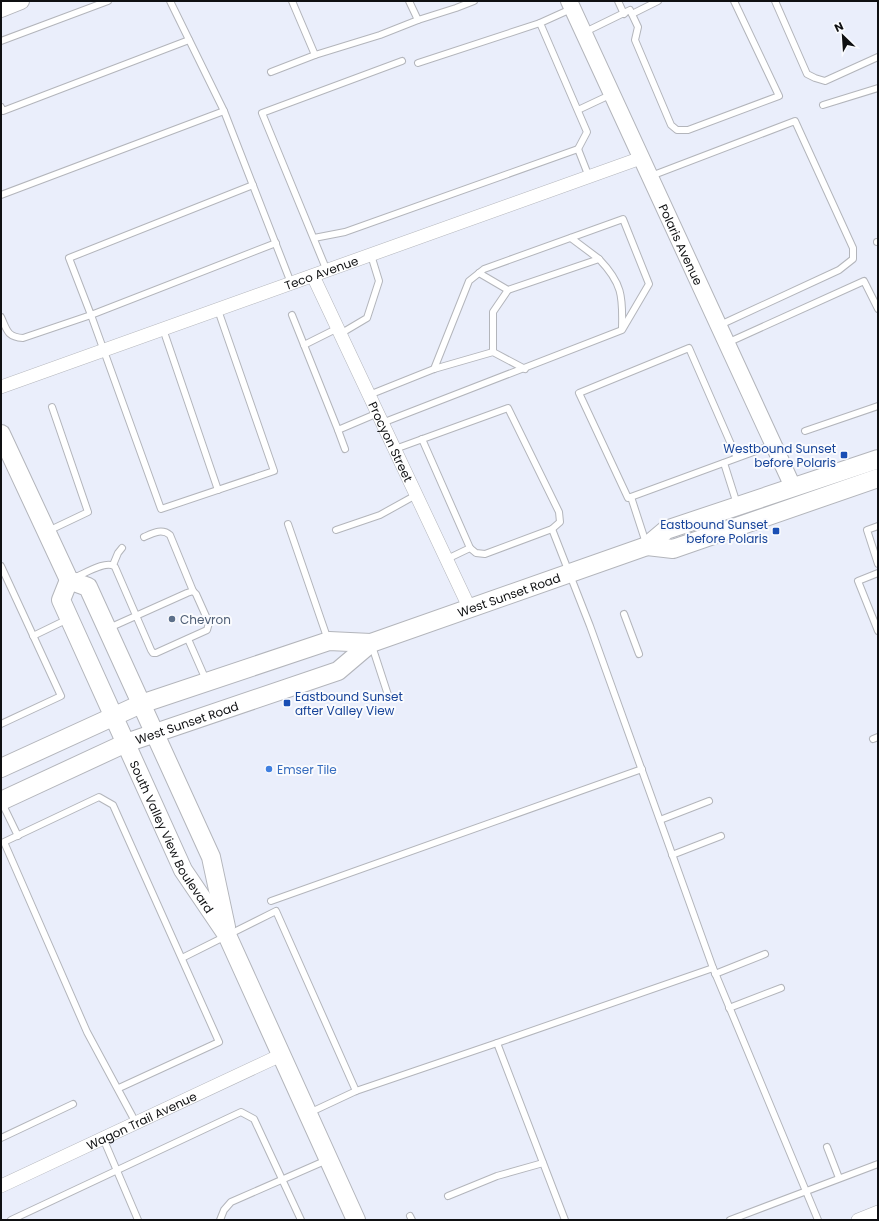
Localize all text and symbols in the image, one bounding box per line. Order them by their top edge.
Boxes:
north arrow [823,16,863,56]
text: N [832,18,846,36]
street label: Polaris Avenue [655,201,707,288]
street label: Teco Avenue [282,251,360,293]
street label: Procyon Street [365,399,417,484]
place label: Westbound Sunset before Polaris [723,440,836,471]
marker: Westbound Sunset before Polaris [839,450,849,460]
place label: Eastbound Sunset before Polaris [660,516,768,547]
marker: Eastbound Sunset before Polaris [771,526,781,536]
street label: West Sunset Road [455,569,563,621]
place label: Chevron [180,611,231,628]
marker: Chevron [167,614,177,624]
place label: Eastbound Sunset after Valley View [295,688,403,719]
street label: West Sunset Road [133,697,241,748]
marker: Eastbound Sunset after Valley View [282,698,292,708]
street label: South Valley View Boulevard [126,758,218,916]
place label: Emser Tile [277,761,337,778]
marker: Emser Tile [264,764,274,774]
street label: Wagon Trail Avenue [83,1087,199,1153]

